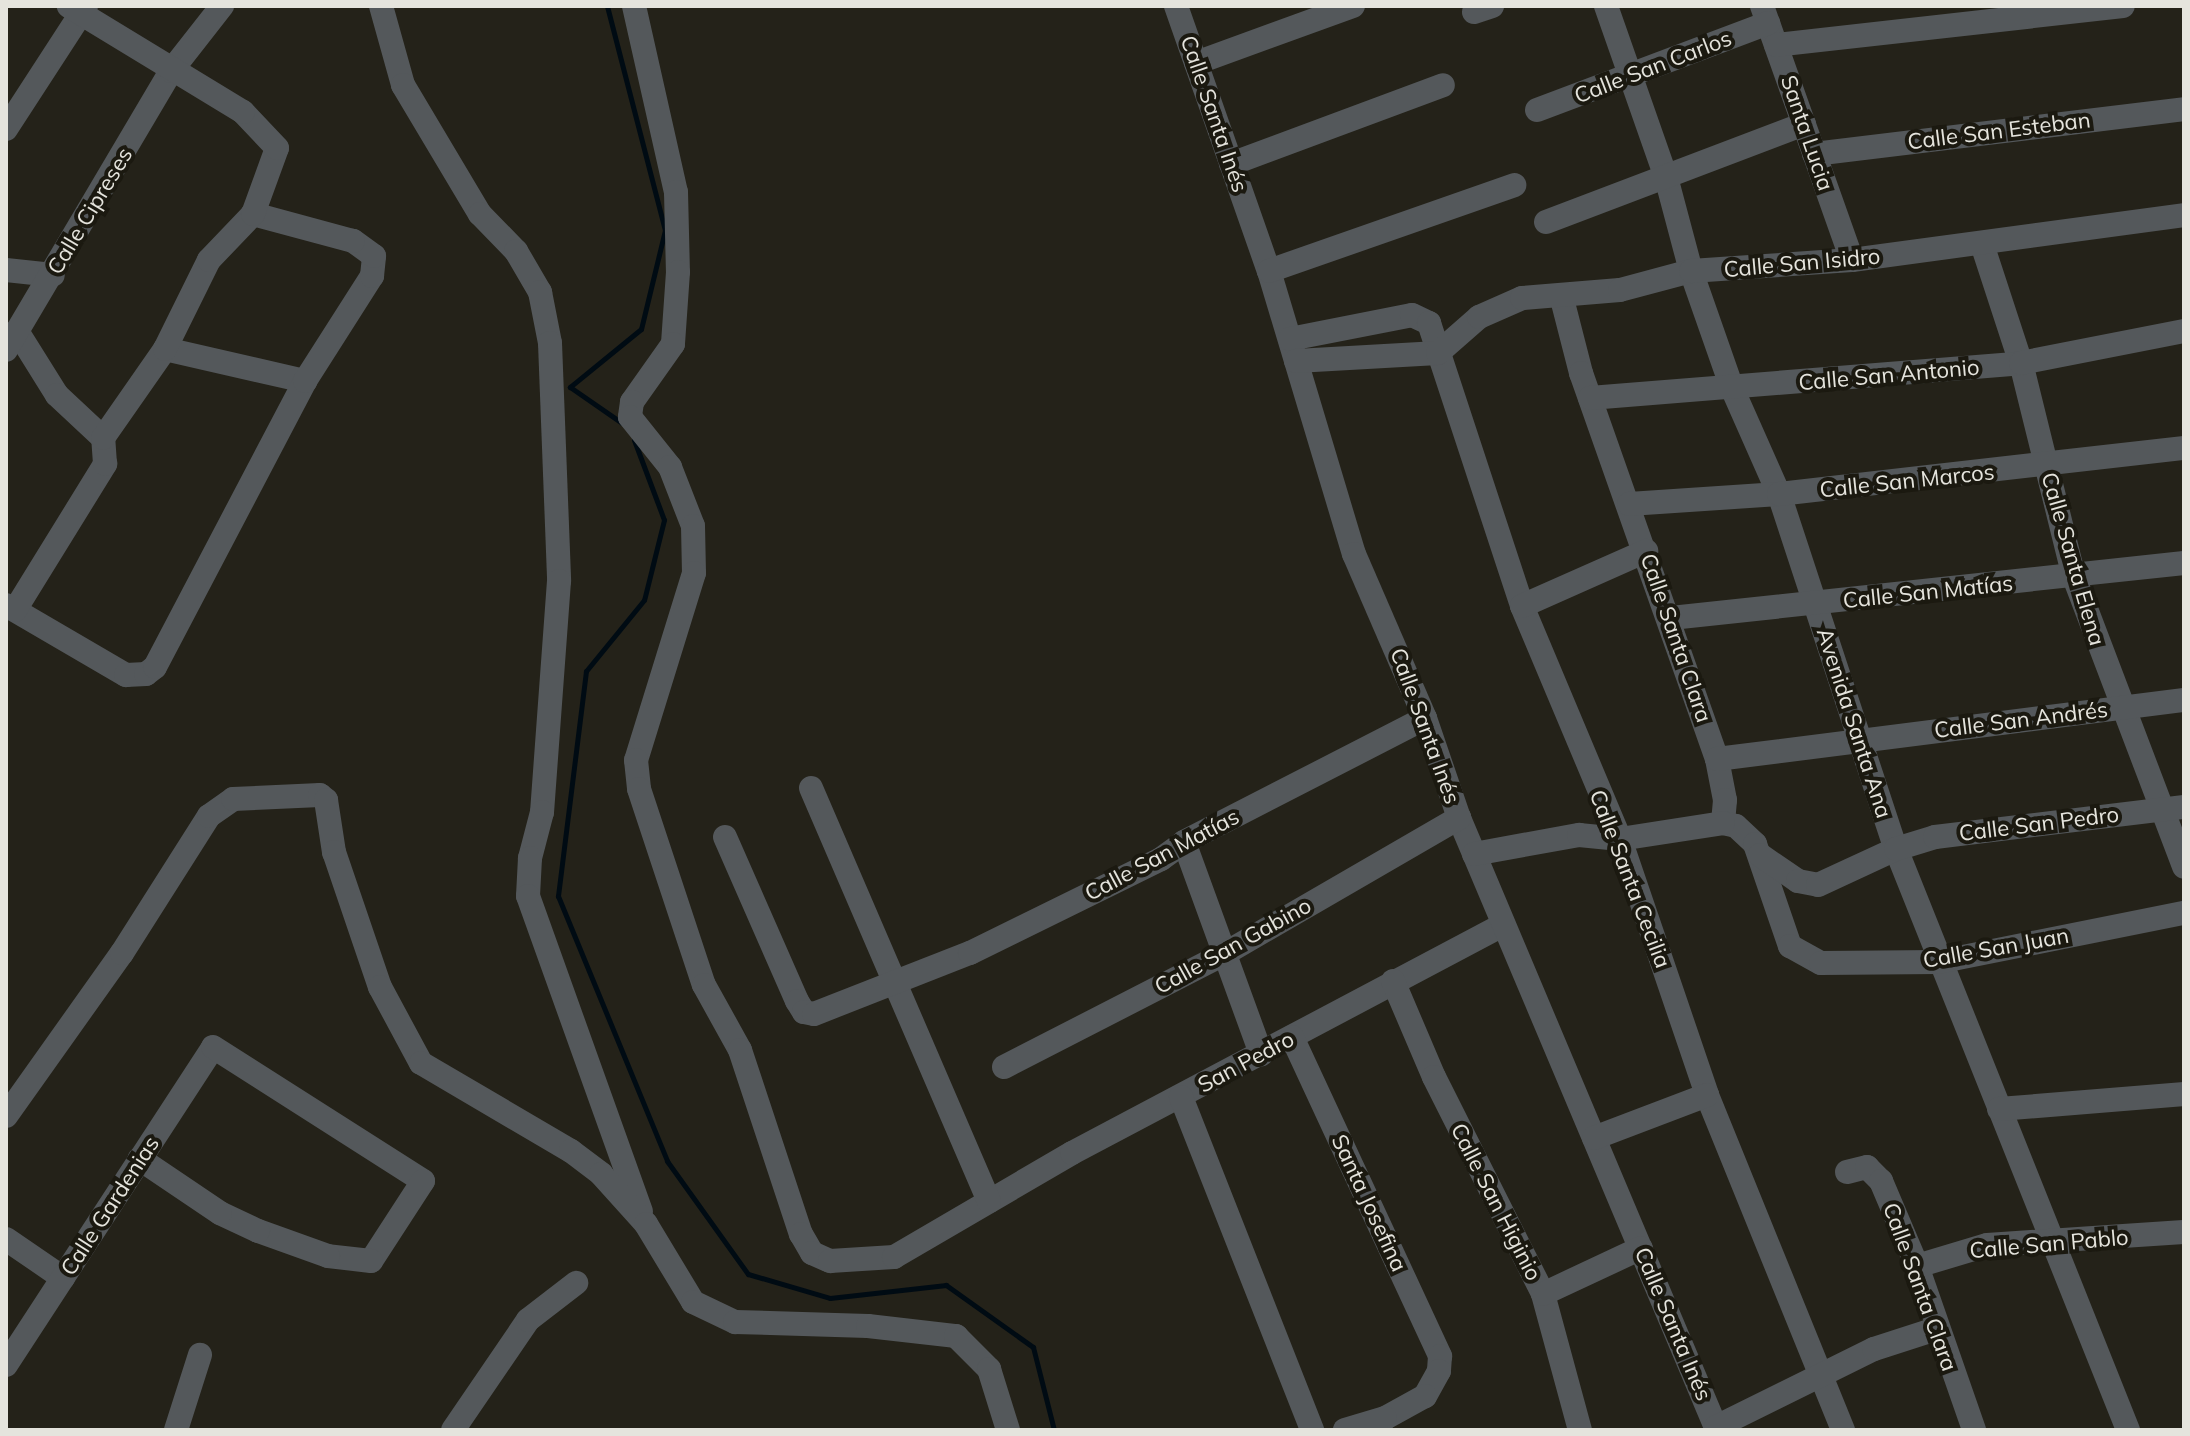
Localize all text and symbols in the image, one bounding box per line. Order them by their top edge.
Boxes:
street label: Calle San Carlos [1571,25,1735,109]
street label: Calle Santa Inés [1175,32,1253,196]
street label: Santa Lucia [1775,72,1839,194]
street label: Calle San Esteban [1906,107,2092,155]
street label: Calle Cipreses [42,143,138,279]
street label: Calle San Isidro [1723,243,1881,283]
street label: Calle San Antonio [1797,354,1981,396]
street label: Calle San Marcos [1818,459,1996,503]
street label: Calle Santa Elena [2036,469,2110,649]
street label: Calle Santa Clara [1635,550,1717,726]
street label: Calle San Matías [1842,570,2014,614]
street label: Avenida Santa Ana [1811,625,1897,821]
street label: Calle Santa Inés [1385,644,1465,808]
street label: Calle San Andrés [1933,696,2109,744]
street label: Calle Santa Cecilia [1584,786,1676,972]
street label: Calle San Pedro [1957,801,2121,847]
street label: Calle San Matías [1080,803,1244,907]
street label: Calle San Gabino [1150,892,1316,1000]
street label: Calle San Juan [1921,922,2071,974]
street label: San Pedro [1193,1026,1299,1098]
street label: Calle San Higinio [1445,1119,1547,1285]
street label: Santa Josefina [1326,1130,1412,1276]
street label: Calle Gardenias [55,1131,165,1281]
street label: Calle Santa Clara [1877,1199,1963,1375]
street label: Calle San Pablo [1968,1224,2130,1264]
street label: Calle Santa Inés [1629,1243,1717,1405]

